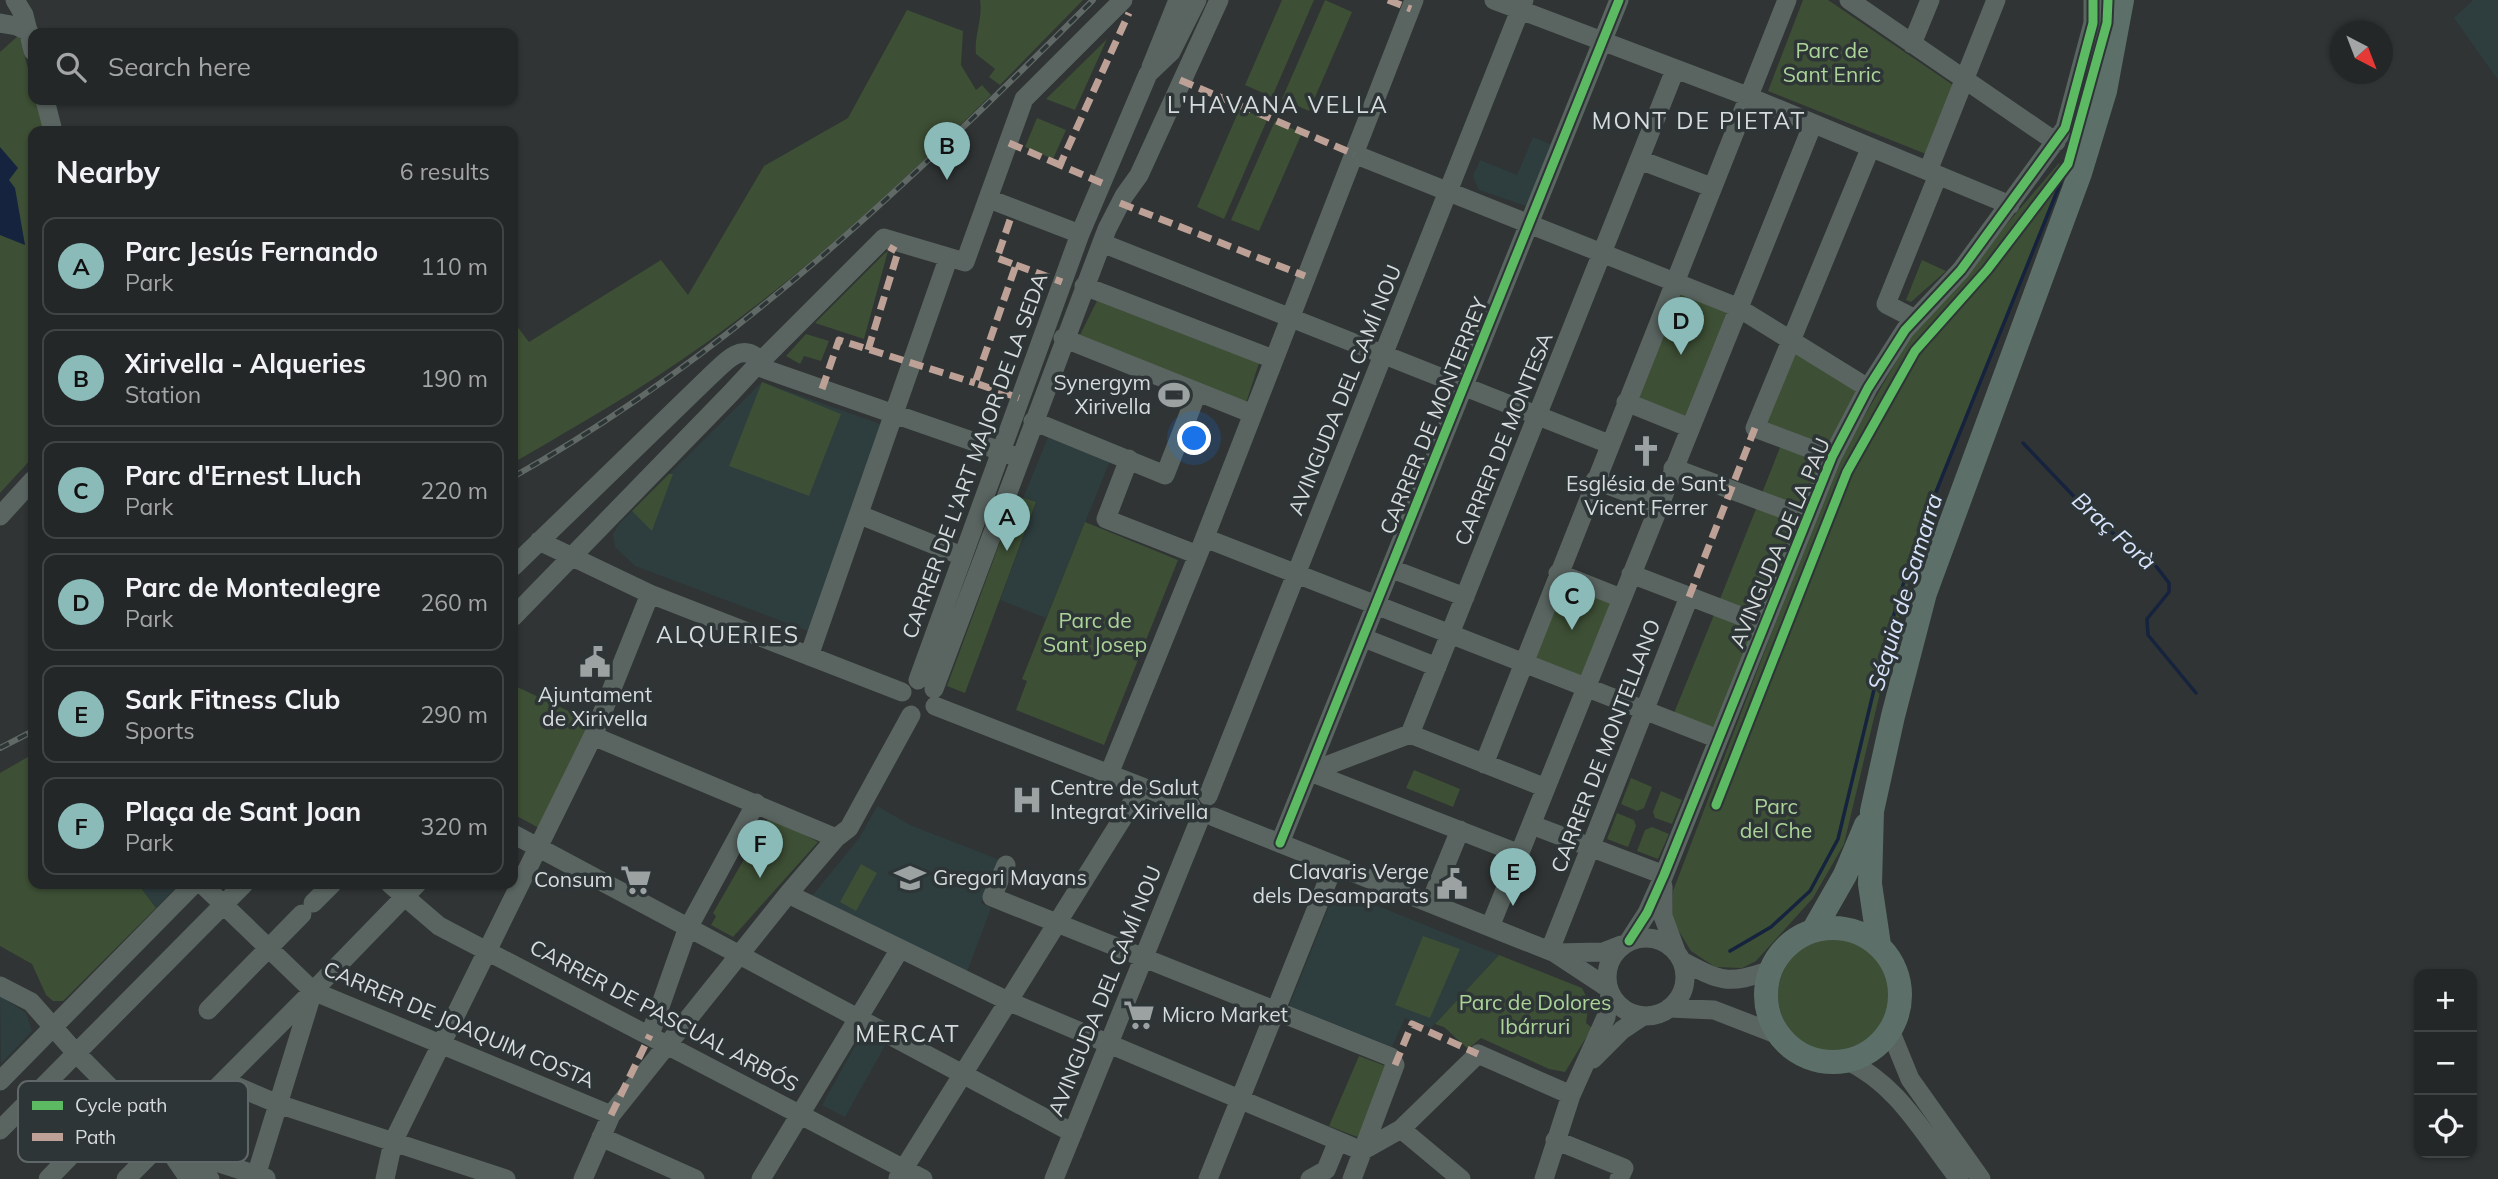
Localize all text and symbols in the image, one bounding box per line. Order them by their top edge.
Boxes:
north arrow [2330,21,2393,84]
search box [28,28,518,105]
park label: Parc de Sant Enric [1783,37,1881,87]
icon: search [52,48,90,86]
text: Search here [108,50,251,83]
district label: L'HAVANA VELLA [1167,90,1389,119]
district label: MONT DE PIETAT [1592,106,1806,135]
pin: B [924,122,970,180]
text: Nearby [56,153,160,191]
text: 6 results [400,157,490,186]
text: Parc Jesús Fernando [125,235,378,268]
text: A [72,252,90,281]
text: 110 m [420,252,488,281]
street label: AVINGUDA DEL CAMÍ NOU [1282,261,1406,519]
text: Park [125,268,173,297]
street label: CARRER DE L'ART MAJOR DE LA SEDA [897,270,1053,642]
street label: CARRER DE MONTERREY [1374,293,1493,538]
pin: D [1658,297,1704,355]
street label: CARRER DE MONTESA [1448,328,1558,549]
text: Xirivella - Alqueries [125,347,366,380]
text: B [73,364,89,393]
text: 190 m [420,364,488,393]
place label: Synergym Xirivella [1053,369,1151,419]
sports icon: Synergym Xirivella [1157,378,1191,412]
text: Station [125,380,201,409]
your location [1177,421,1211,455]
church icon: Església de Sant Vicent Ferrer [1629,434,1663,468]
street label: AVINGUDA DE LA PAU [1723,434,1835,651]
text: Parc d'Ernest Lluch [125,459,362,492]
place label: Església de Sant Vicent Ferrer [1566,470,1726,520]
text: C [73,476,89,505]
text: 220 m [420,476,488,505]
water label: Braç Forà [2066,485,2162,576]
water label: Séquia de Samarra [1861,490,1948,694]
text: Park [125,492,173,521]
pin: A [984,493,1030,551]
text: Parc de Montealegre [125,571,381,604]
pin: C [1549,572,1595,630]
text: D [72,588,90,617]
text: 260 m [420,588,488,617]
text: Park [125,604,173,633]
park label: Parc de Sant Josep [1043,607,1147,657]
street label: CARRER DE MONTELLANO [1545,615,1665,876]
district label: ALQUERIES [656,620,800,649]
public building icon: Ajuntament de Xirivella [578,645,612,679]
place label: Ajuntament de Xirivella [538,681,652,731]
text: Sark Fitness Club [125,683,340,716]
text: E [74,700,88,729]
text: 290 m [420,700,488,729]
text: Sports [125,716,195,745]
place label: Centre de Salut Integrat Xirivella [1050,774,1208,824]
hospital icon: Centre de Salut Integrat Xirivella [1010,783,1044,817]
park label: Parc del Che [1740,793,1812,843]
text: Plaça de Sant Joan [125,795,361,828]
text: F [74,812,88,841]
text: 320 m [420,812,488,841]
pin: F [737,820,783,878]
text: Park [125,828,173,857]
pin: E [1490,848,1536,906]
place label: Clavaris Verge dels Desamparats [1252,858,1429,908]
school or university icon: Gregori Mayans [893,861,927,895]
street label: AVINGUDA DEL CAMÍ NOU [1042,862,1166,1120]
supermarket icon: Consum [619,863,653,897]
place label: Gregori Mayans [933,864,1087,890]
place label: Consum [534,866,613,892]
public building icon: Clavaris Verge dels Desamparats [1435,867,1469,901]
street label: CARRER DE PASCUAL ARBÓS [526,933,803,1097]
street label: CARRER DE JOAQUIM COSTA [320,955,600,1093]
map controls [2414,969,2477,1158]
button: + [2414,969,2477,1032]
park label: Parc de Dolores Ibárruri [1459,989,1611,1039]
supermarket icon: Micro Market [1122,998,1156,1032]
place label: Micro Market [1162,1001,1288,1027]
district label: MERCAT [855,1019,961,1048]
button: − [2414,1032,2477,1095]
legend [18,1081,248,1162]
text: Cycle path [75,1093,167,1117]
button: locate [2414,1095,2477,1158]
text: Path [75,1125,116,1149]

